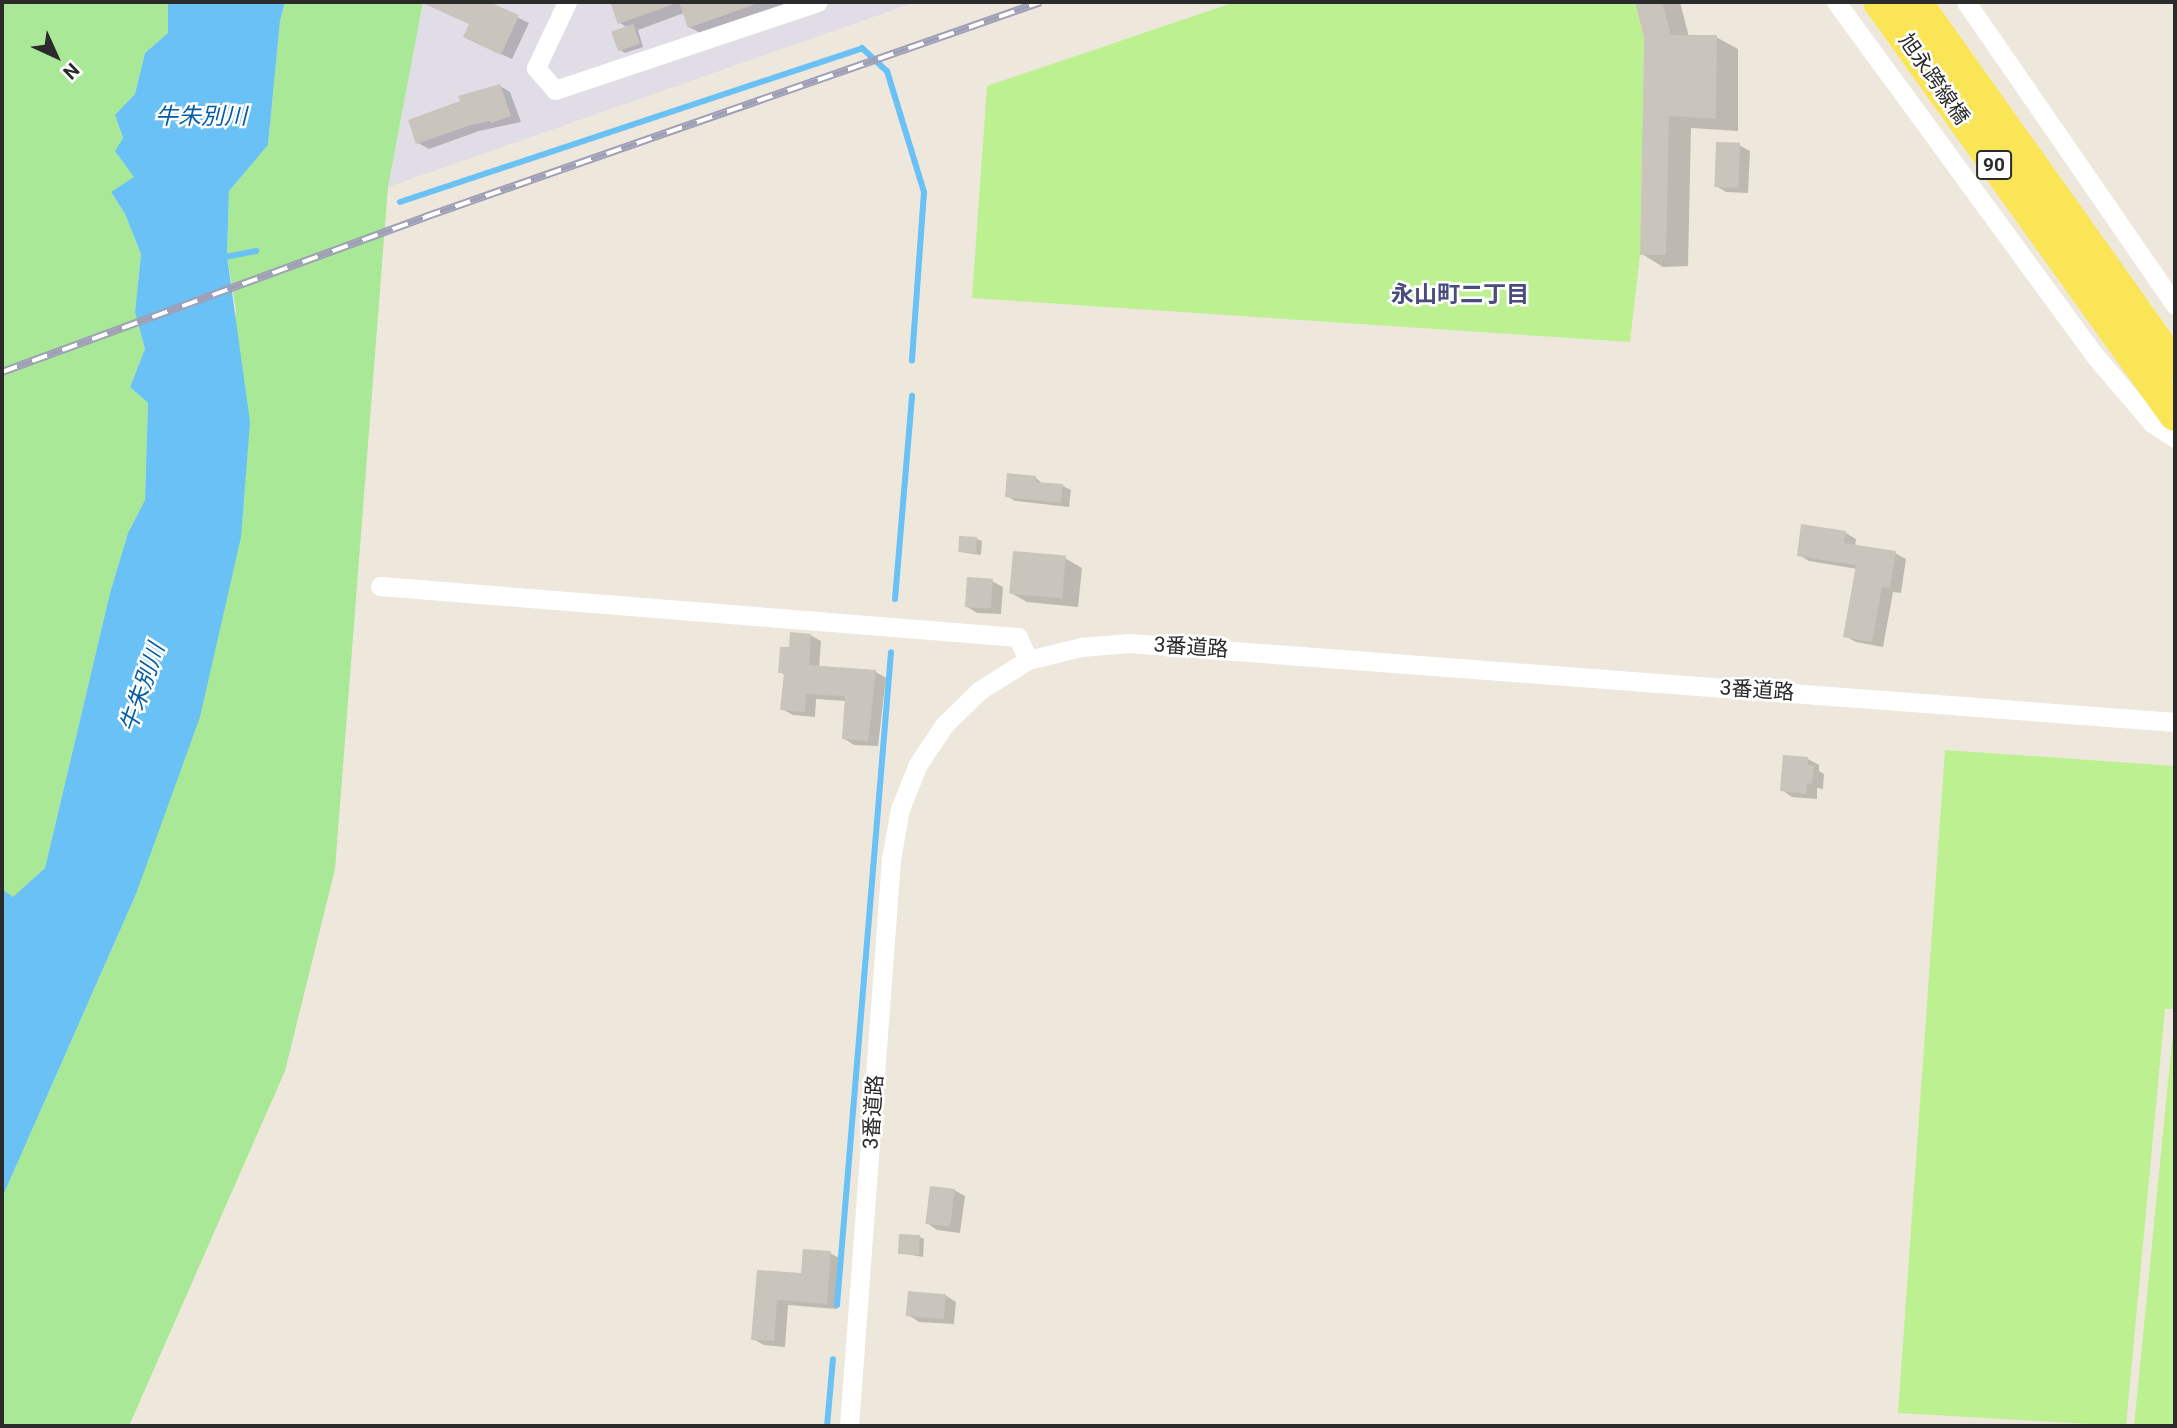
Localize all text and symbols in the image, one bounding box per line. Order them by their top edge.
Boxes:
north arrow [21,21,91,91]
street label: 旭永跨線橋 [1894,29,1974,129]
text: N [58,58,84,84]
water label: 牛朱別川 [155,103,247,131]
road number: 90 [1975,150,2013,181]
district label: 永山町二丁目 [1391,281,1529,309]
street label: 3番道路 [1153,632,1229,662]
water label: 牛朱別川 [115,640,171,736]
street label: 3番道路 [1719,675,1795,705]
street label: 3番道路 [858,1074,888,1150]

